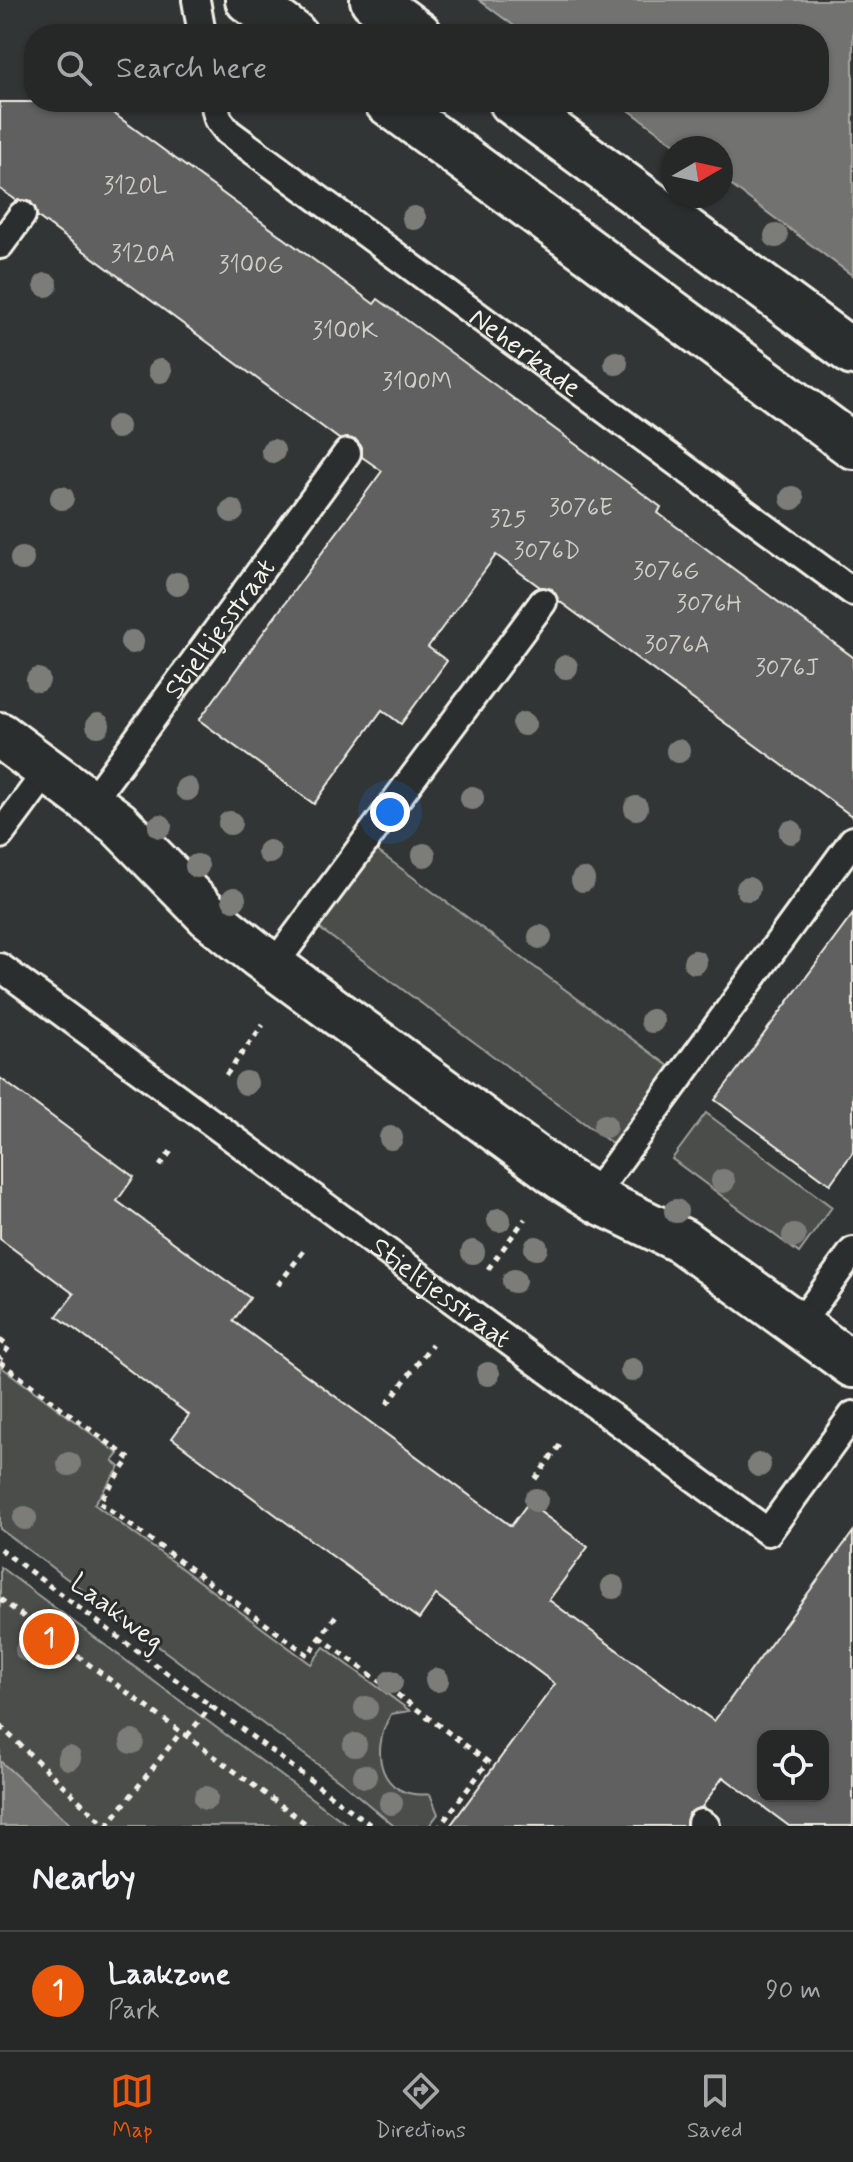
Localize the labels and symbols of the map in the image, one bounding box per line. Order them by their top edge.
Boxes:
north arrow [661,136,733,208]
house number: 3120L [103,171,167,202]
house number: 3120A [111,239,175,270]
house number: 3100G [219,250,283,281]
street label: Neherkade [461,300,588,407]
house number: 3100K [312,316,378,347]
house number: 3100M [382,367,452,398]
house number: 3076E [549,493,613,524]
house number: 325 [490,504,526,535]
house number: 3076D [514,536,580,567]
street label: Stieltjesstraat [157,551,285,707]
house number: 3076G [633,556,699,587]
house number: 3076H [676,589,742,620]
house number: 3076A [644,630,710,661]
house number: 3076J [755,653,819,684]
your location [370,792,410,832]
street label: Stieltjesstraat [362,1230,518,1358]
street label: Laakweg [62,1566,171,1660]
pin: 1 [23,1609,75,1669]

